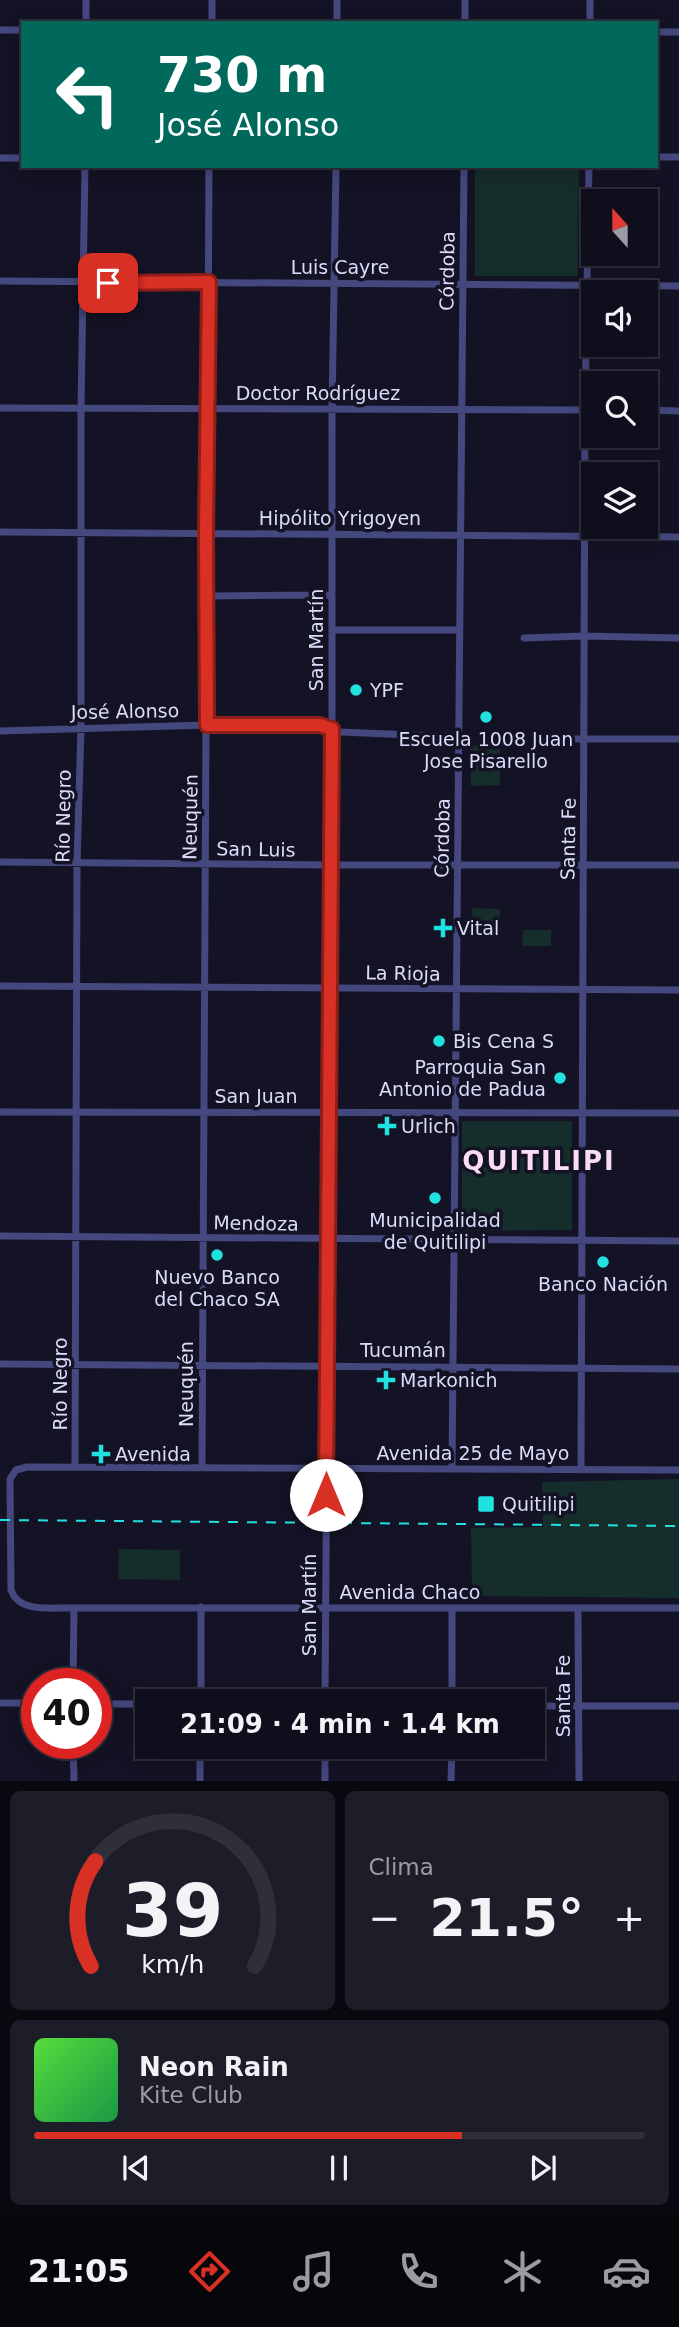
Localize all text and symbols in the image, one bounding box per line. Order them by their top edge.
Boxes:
text: 730 m [157,47,327,104]
icon: left [42,49,133,140]
text: José Alonso [157,106,339,144]
north arrow [581,189,658,266]
map controls [581,189,658,539]
street label: Córdoba [435,231,459,311]
pin [78,253,138,313]
street label: Luis Cayre [291,256,389,278]
icon: arrive [89,264,127,302]
button: sound [581,280,658,357]
button: search [581,371,658,448]
street label: Doctor Rodríguez [236,382,400,404]
button: layers [581,462,658,539]
street label: Hipólito Yrigoyen [259,507,421,529]
street label: San Martín [305,589,327,691]
place label: YPF [369,679,404,701]
marker: YPF [348,682,364,698]
street label: José Alonso [70,699,179,723]
marker: Escuela 1008 Juan Jose Pisarello [478,709,494,725]
place label: Escuela 1008 Juan Jose Pisarello [399,728,573,772]
street label: Río Negro [51,769,75,863]
street label: Neuquén [178,774,202,860]
street label: Córdoba [430,798,454,878]
street label: Santa Fe [556,798,580,880]
street label: San Luis [216,837,296,861]
place label: Vital [457,917,499,939]
marker: Vital [435,920,451,936]
street label: La Rioja [365,961,441,985]
place label: Bis Cena S [453,1030,554,1052]
marker: Bis Cena S [431,1033,447,1049]
place label: Parroquia San Antonio de Padua [379,1056,546,1100]
marker: Parroquia San Antonio de Padua [552,1070,568,1086]
street label: San Juan [214,1085,298,1107]
place label: Urlich [401,1115,456,1137]
marker: Urlich [379,1118,395,1134]
district label: QUITILIPI [462,1146,616,1176]
marker: Municipalidad de Quitilipi [427,1190,443,1206]
place label: Municipalidad de Quitilipi [369,1209,501,1253]
street label: Mendoza [213,1211,299,1235]
marker: Nuevo Banco del Chaco SA [209,1247,225,1263]
marker: Banco Nación [595,1254,611,1270]
place label: Nuevo Banco del Chaco SA [154,1266,280,1310]
place label: Banco Nación [538,1273,668,1295]
street label: Río Negro [49,1337,71,1431]
street label: Tucumán [359,1339,446,1361]
street label: Neuquén [175,1341,197,1427]
place label: Markonich [400,1369,498,1391]
marker: Markonich [378,1372,394,1388]
street label: Avenida 25 de Mayo [377,1442,569,1464]
place label: Avenida [115,1443,191,1465]
marker: Avenida [93,1446,109,1462]
position arrow [289,1458,363,1532]
place label: Quitilipi [502,1493,575,1515]
marker: Quitilipi [476,1494,496,1514]
street label: San Martín [298,1554,320,1656]
street label: Avenida Chaco [340,1581,480,1603]
street label: Santa Fe [552,1655,574,1737]
speed limit sign: 40 [21,1668,112,1759]
text: 21:09 · 4 min · 1.4 km [180,1709,500,1739]
text: Clima [369,1854,434,1880]
text: 39 [122,1869,223,1954]
text: 21.5° [430,1888,584,1948]
text: − [369,1896,400,1940]
text: + [613,1896,645,1940]
text: km/h [141,1950,204,1979]
text: Neon Rain [139,2052,289,2082]
text: Kite Club [139,2082,243,2108]
icon: previous [117,2149,155,2187]
icon: pause [320,2149,358,2187]
icon: next [524,2149,562,2187]
icon: directions [185,2247,234,2296]
icon: music [289,2247,338,2296]
icon: phone [394,2247,443,2296]
icon: climate [498,2247,547,2296]
icon: car [602,2247,651,2296]
text: 21:05 [28,2252,130,2290]

